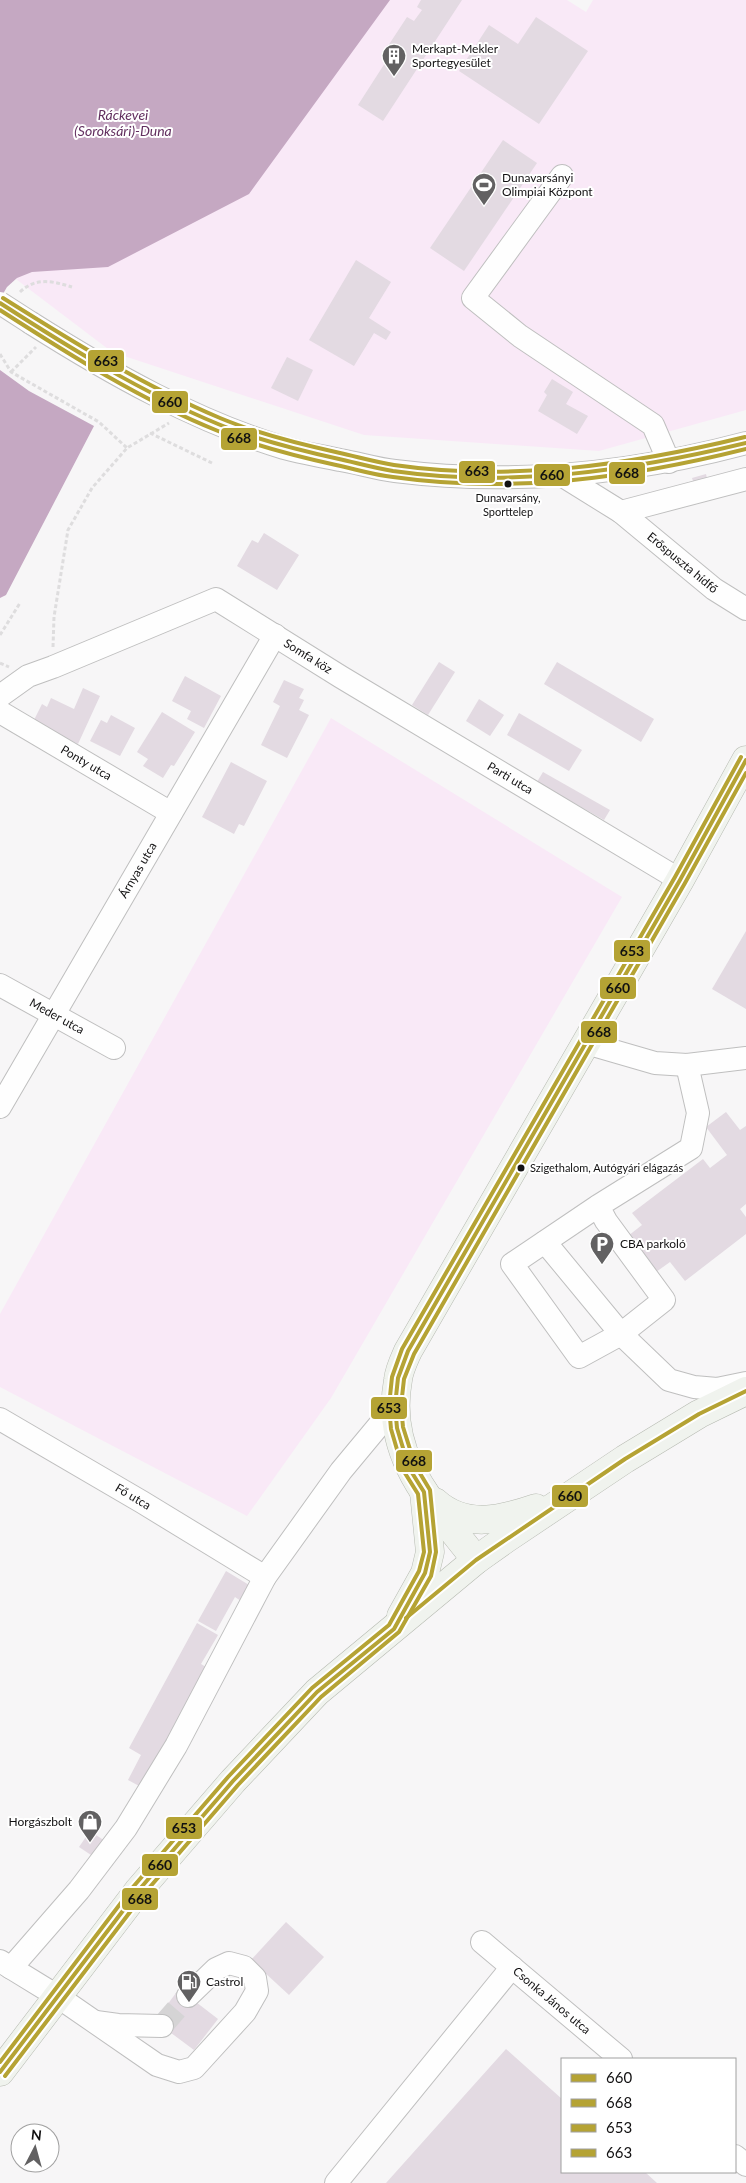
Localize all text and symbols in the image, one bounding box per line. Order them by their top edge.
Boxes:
place label: Merkapt-Mekler Sportegyesület [412,41,499,70]
building icon: Merkapt-Mekler Sportegyesület [381,43,407,77]
water label: Ráckevei (Soroksári)-Duna [74,106,172,139]
place label: Dunavarsányi Olimpiai Központ [502,170,593,199]
sports icon: Dunavarsányi Olimpiai Központ [471,172,497,206]
line badge: 663 [87,349,125,373]
text: 663 [94,352,118,369]
line badge: 660 [151,390,189,414]
text: 660 [158,393,182,410]
line badge: 668 [220,427,258,451]
text: 668 [227,429,251,446]
line badge: 663 [458,460,496,484]
line badge: 668 [608,461,646,485]
text: 663 [465,462,489,479]
line badge: 660 [533,463,571,487]
text: 668 [615,464,639,481]
text: 660 [540,466,564,483]
marker: Dunavarsány, Sporttelep [503,479,513,489]
place label: Dunavarsány, Sporttelep [476,491,540,518]
street label: Erőspuszta hídfő [644,529,721,596]
street label: Somfa köz [281,635,336,677]
street label: Ponty utca [58,742,114,783]
street label: Parti utca [485,758,536,797]
street label: Árnyas utca [115,839,160,901]
line badge: 653 [613,939,651,963]
text: 653 [620,942,644,959]
line badge: 660 [599,976,637,1000]
text: 660 [606,979,630,996]
street label: Meder utca [27,995,87,1037]
line badge: 668 [580,1020,618,1044]
text: 668 [587,1023,611,1040]
place label: Szigethalom, Autógyári elágazás [530,1161,683,1174]
marker: Szigethalom, Autógyári elágazás [516,1163,526,1173]
parking icon: CBA parkoló [589,1231,615,1265]
place label: CBA parkoló [620,1236,686,1251]
line badge: 653 [370,1396,408,1420]
text: 653 [377,1399,401,1416]
line badge: 668 [395,1449,433,1473]
text: 668 [402,1452,426,1469]
street label: Fő utca [113,1480,154,1513]
line badge: 660 [551,1484,589,1508]
text: 660 [558,1487,582,1504]
shop icon: Horgászbolt [77,1809,103,1843]
place label: Horgászbolt [9,1814,73,1829]
line badge: 653 [165,1816,203,1840]
text: 653 [172,1819,196,1836]
line badge: 660 [141,1853,179,1877]
text: 660 [148,1856,172,1873]
line badge: 668 [121,1887,159,1911]
text: 668 [128,1890,152,1907]
street label: Csonka János utca [510,1963,594,2037]
fuel station icon: Castrol [176,1969,202,2003]
place label: Castrol [206,1974,243,1989]
legend [561,2058,736,2173]
text: 660 [606,2068,632,2086]
text: 668 [606,2093,632,2111]
text: 653 [606,2118,632,2136]
north arrow [10,2123,60,2173]
text: N [30,2126,43,2144]
text: 663 [606,2143,632,2161]

